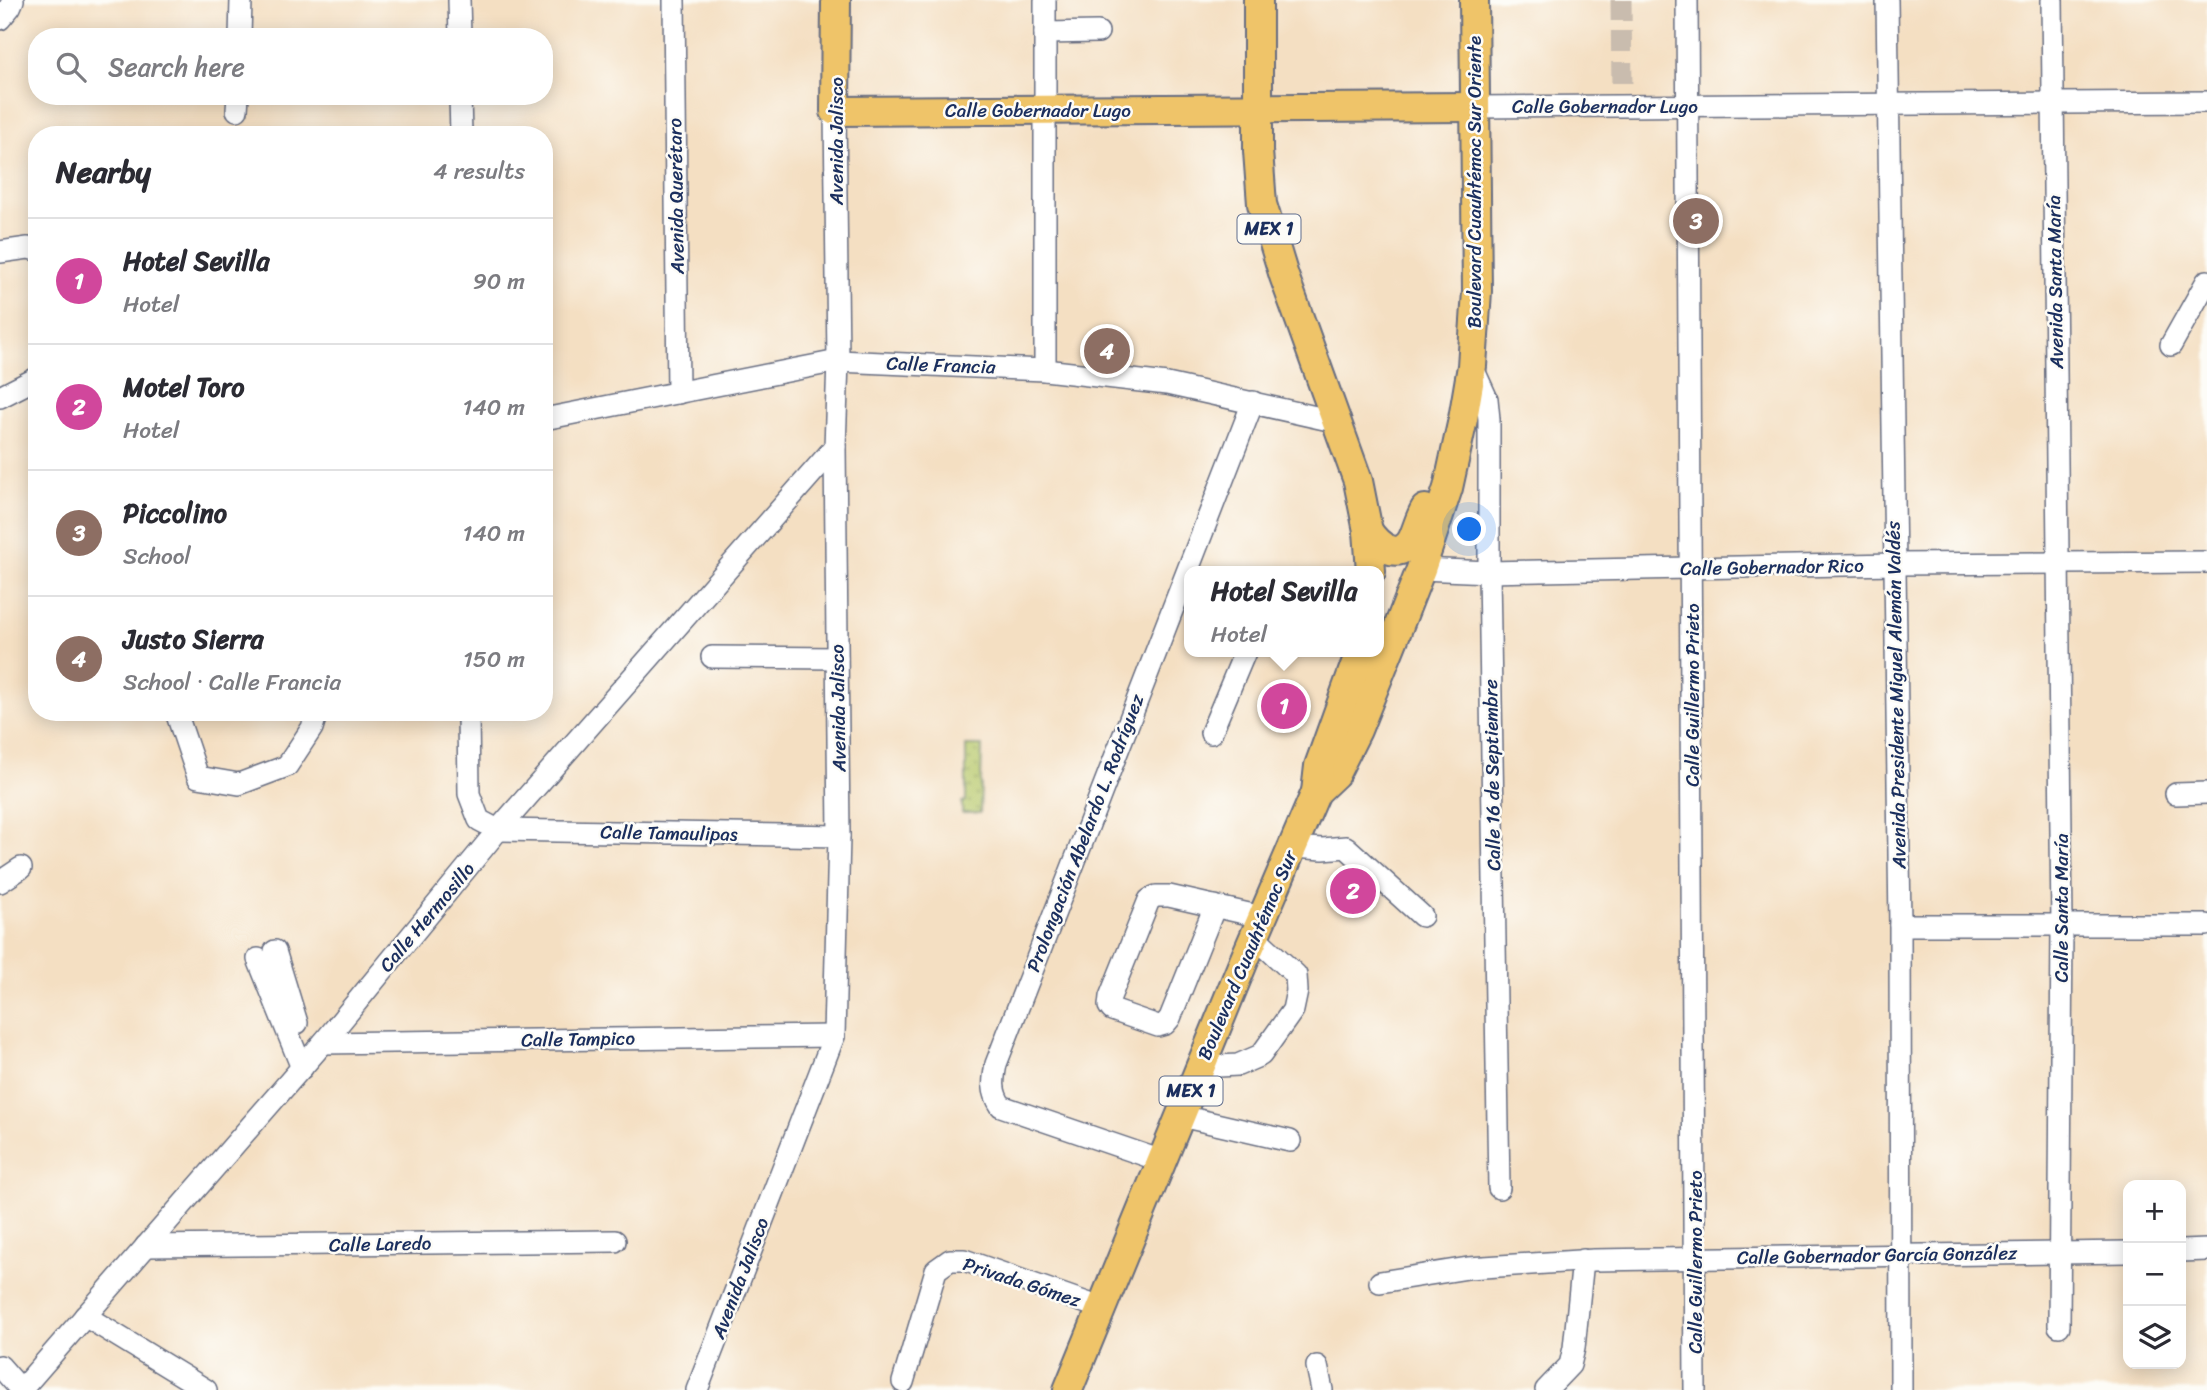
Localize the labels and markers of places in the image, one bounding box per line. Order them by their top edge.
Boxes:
pin: 3 [1673,195,1719,247]
pin: 4 [1084,325,1130,377]
pin: 1 [1261,680,1307,732]
pin: 2 [1330,865,1376,917]

